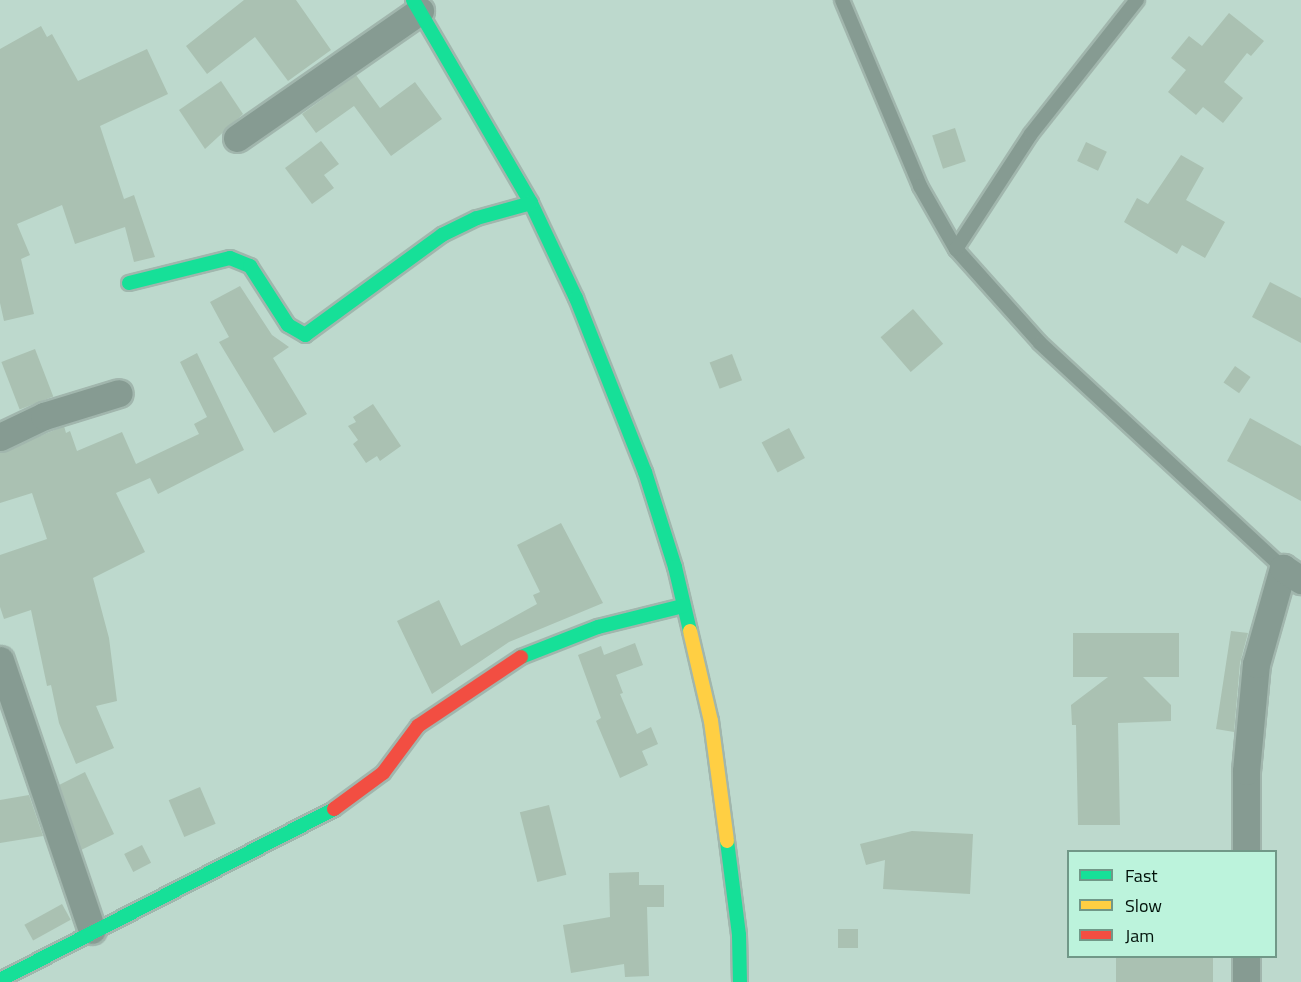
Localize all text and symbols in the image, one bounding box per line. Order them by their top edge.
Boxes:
legend [1067,850,1277,958]
text: Fast [1125,862,1158,889]
text: Slow [1125,892,1162,919]
text: Jam [1125,922,1154,949]

